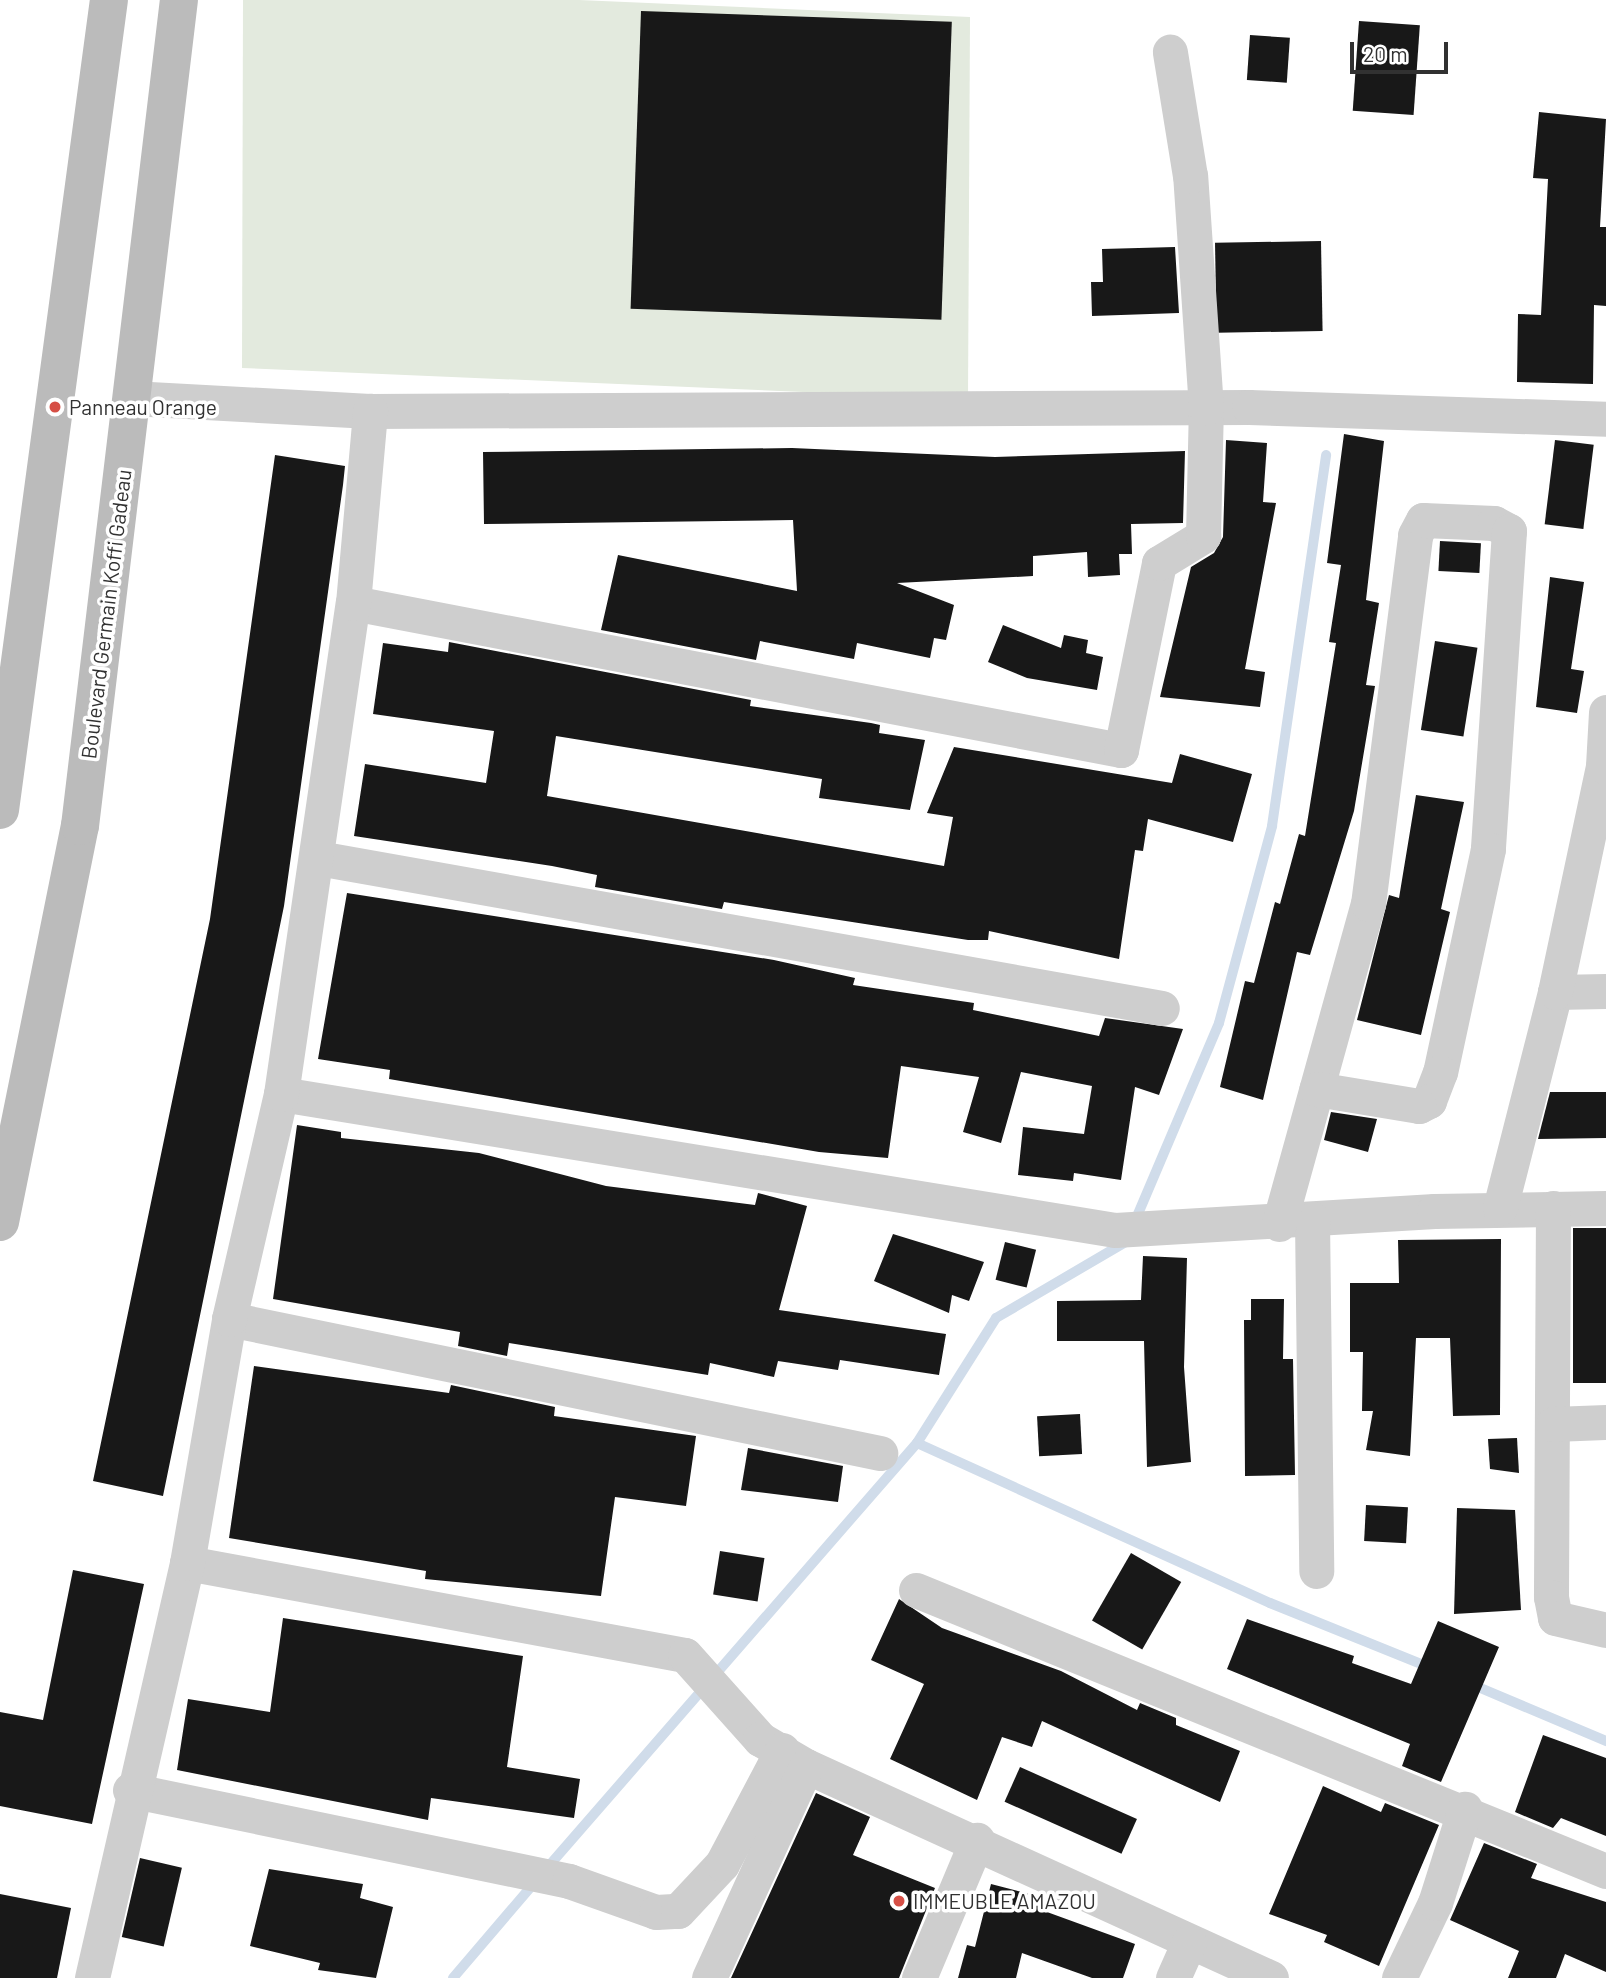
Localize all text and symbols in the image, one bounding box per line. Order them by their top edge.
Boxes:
scale bar [1354,28,1452,72]
text: 20 m [1363,41,1408,66]
place label: Panneau Orange [69,394,217,420]
marker: Panneau Orange [47,399,63,415]
street label: Boulevard Germain Koffi Gadeau [76,468,136,760]
place label: IMMEUBLE AMAZOU [913,1888,1096,1914]
marker: IMMEUBLE AMAZOU [891,1893,907,1909]

